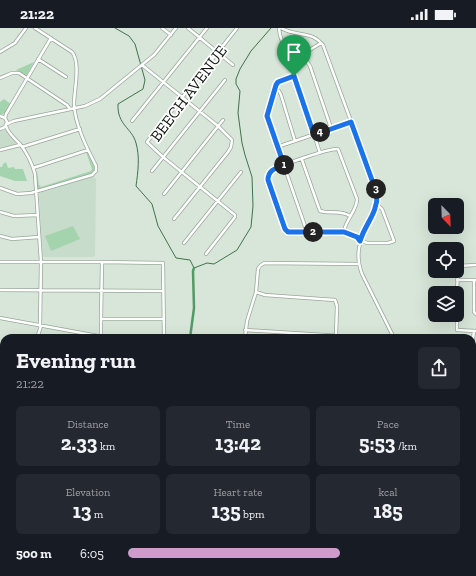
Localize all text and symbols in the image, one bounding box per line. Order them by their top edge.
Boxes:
text: 21:22 [20,5,54,23]
pin [277,35,311,76]
street label: BEECH AVENUE [146,41,231,145]
icon: arrive [283,41,305,63]
pin: 4 [310,122,330,142]
text: 4 [317,125,323,138]
pin: 1 [274,155,294,175]
text: 1 [282,158,286,171]
pin: 3 [366,179,386,199]
text: 3 [373,182,379,195]
north arrow [428,198,464,234]
map controls [428,198,464,322]
pin: 2 [303,222,323,242]
text: 2 [310,225,316,238]
button: locate [428,242,464,278]
button: layers [428,286,464,322]
text: Evening run [16,347,136,374]
button: share [418,347,460,389]
text: 21:22 [16,376,44,391]
text: Distance [67,418,109,431]
text: Time [226,418,250,431]
text: Pace [377,418,399,431]
text: 2.33 [61,431,97,455]
text: 13:42 [215,431,261,455]
text: 5:53 [359,431,396,455]
text: km [97,440,115,453]
text: /km [396,440,417,453]
text: Elevation [66,486,110,499]
text: Heart rate [214,486,262,499]
text: kcal [379,486,397,499]
text: 13 [73,499,91,523]
text: 135 [211,499,241,523]
text: 185 [373,499,403,523]
text: m [91,508,103,521]
text: bpm [241,508,265,521]
text: 500 m [16,546,52,561]
text: 6:05 [80,546,104,561]

